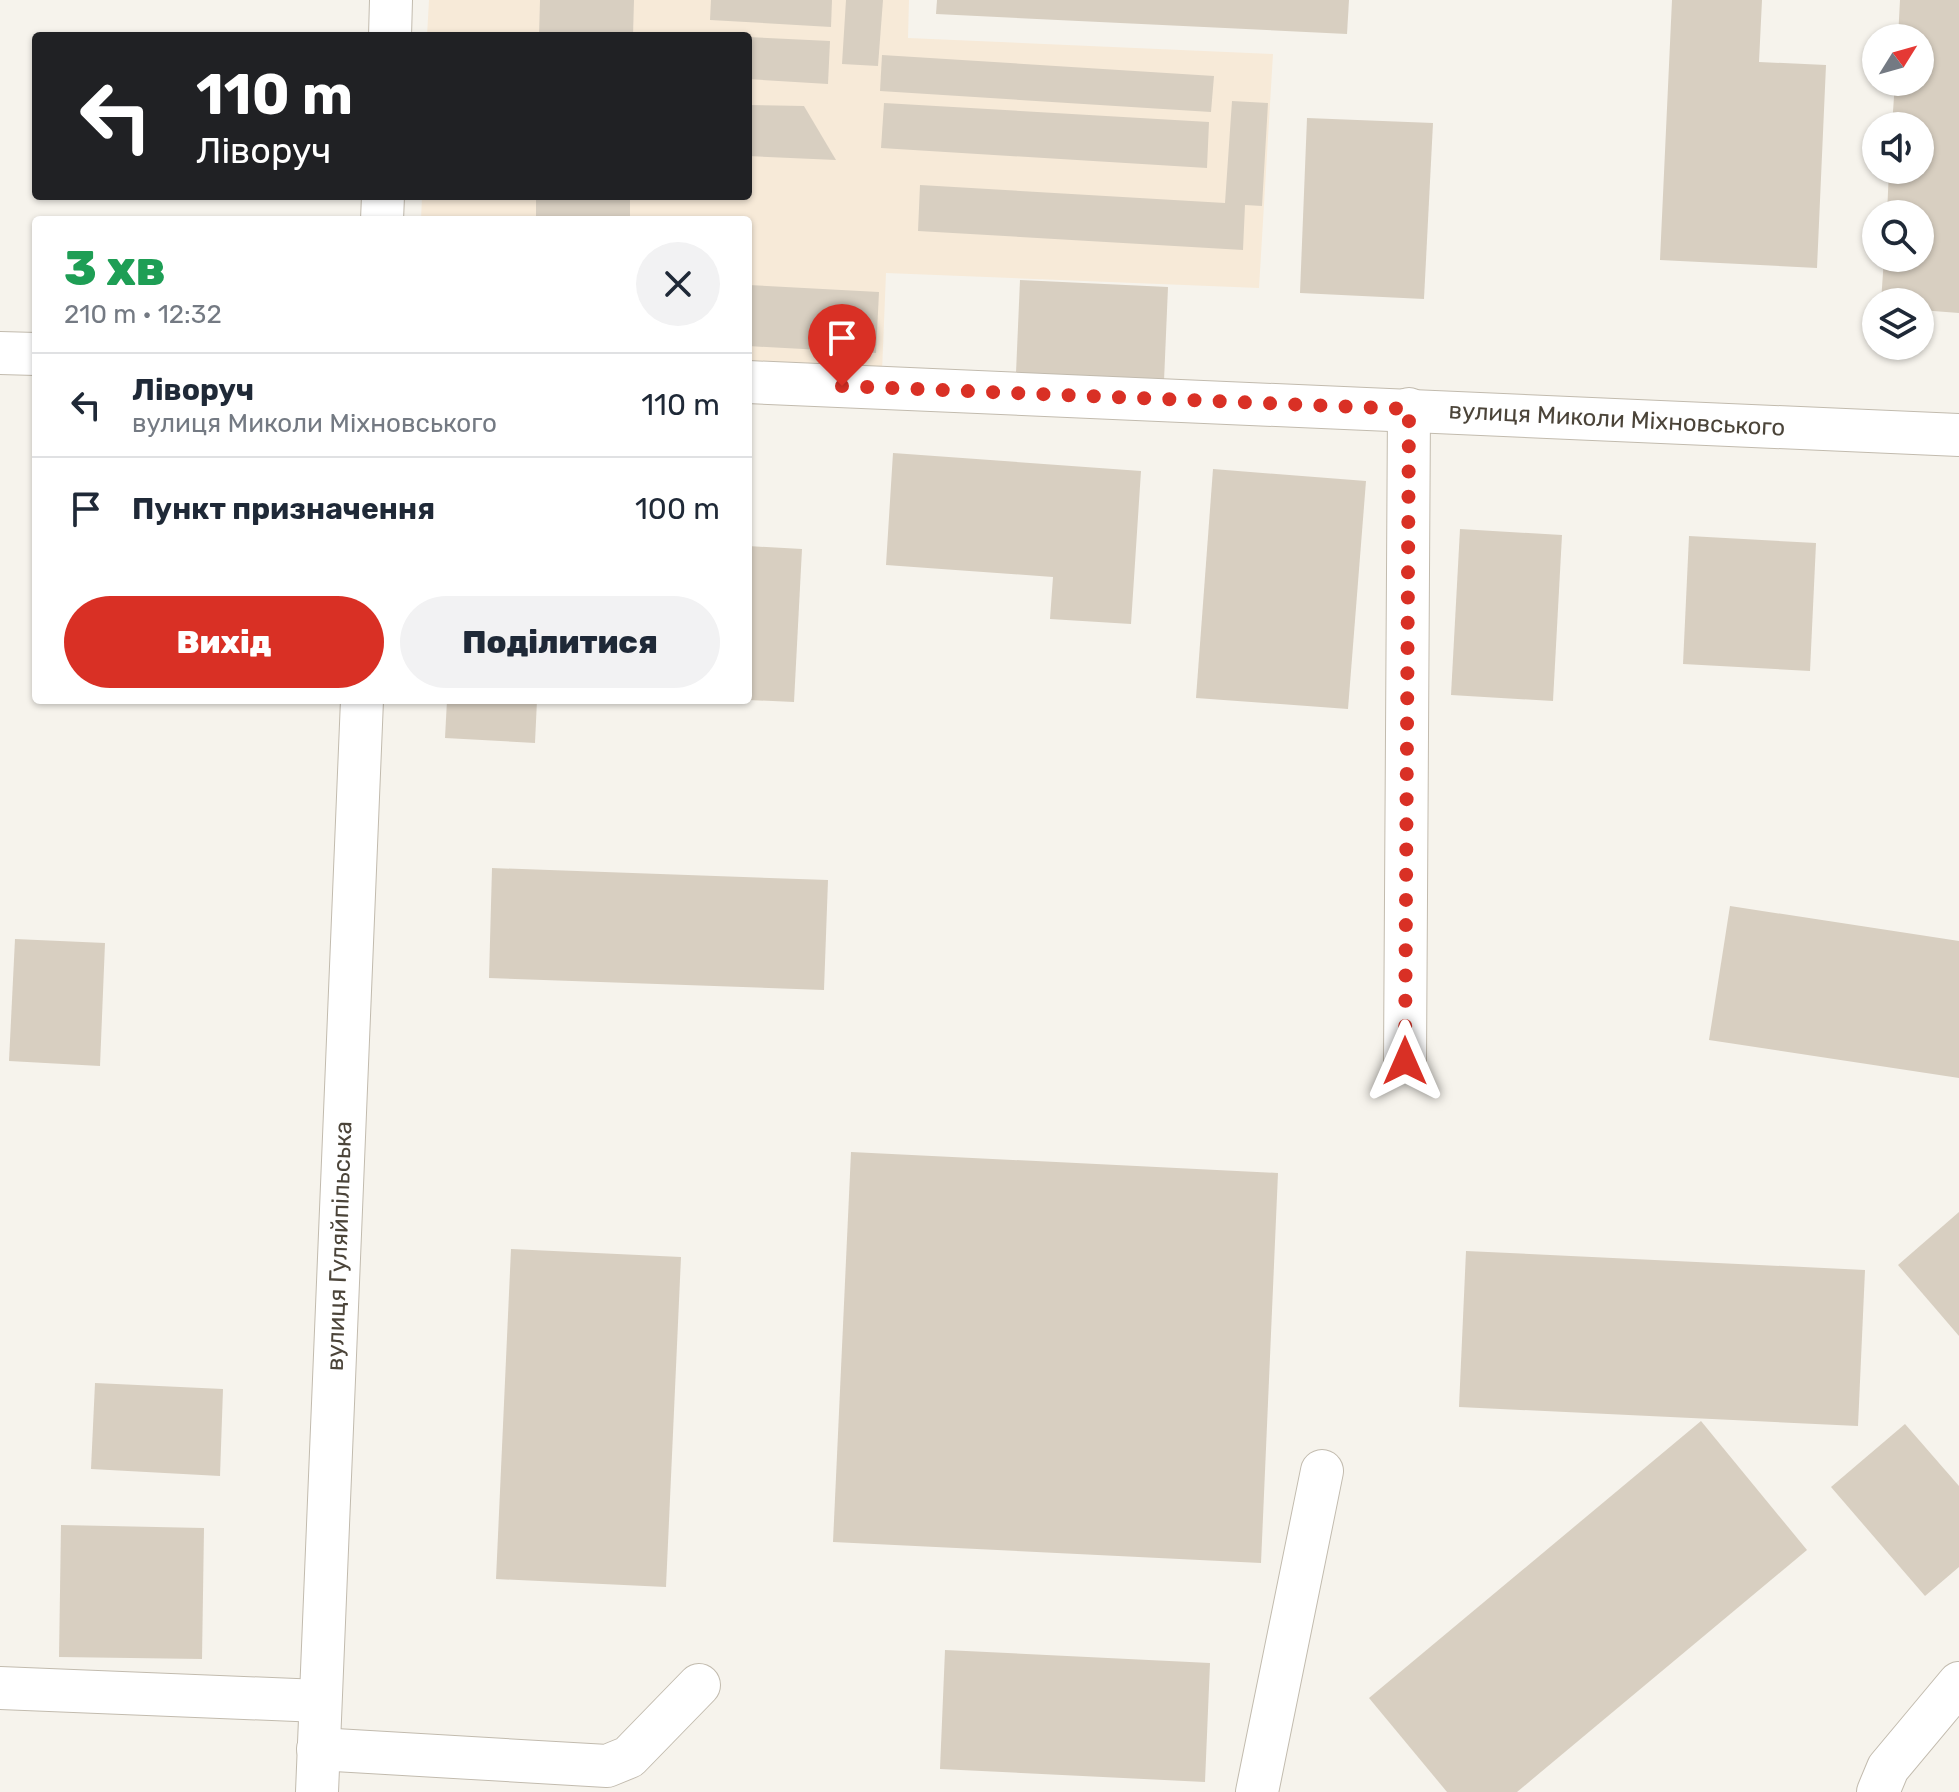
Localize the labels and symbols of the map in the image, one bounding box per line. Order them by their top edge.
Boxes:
north arrow [1862,24,1934,96]
pin [808,304,876,386]
street label: вулиця Миколи Міхновського [1448,396,1786,442]
position arrow [1363,1019,1447,1103]
street label: вулиця Гуляйпільська [321,1120,357,1372]

